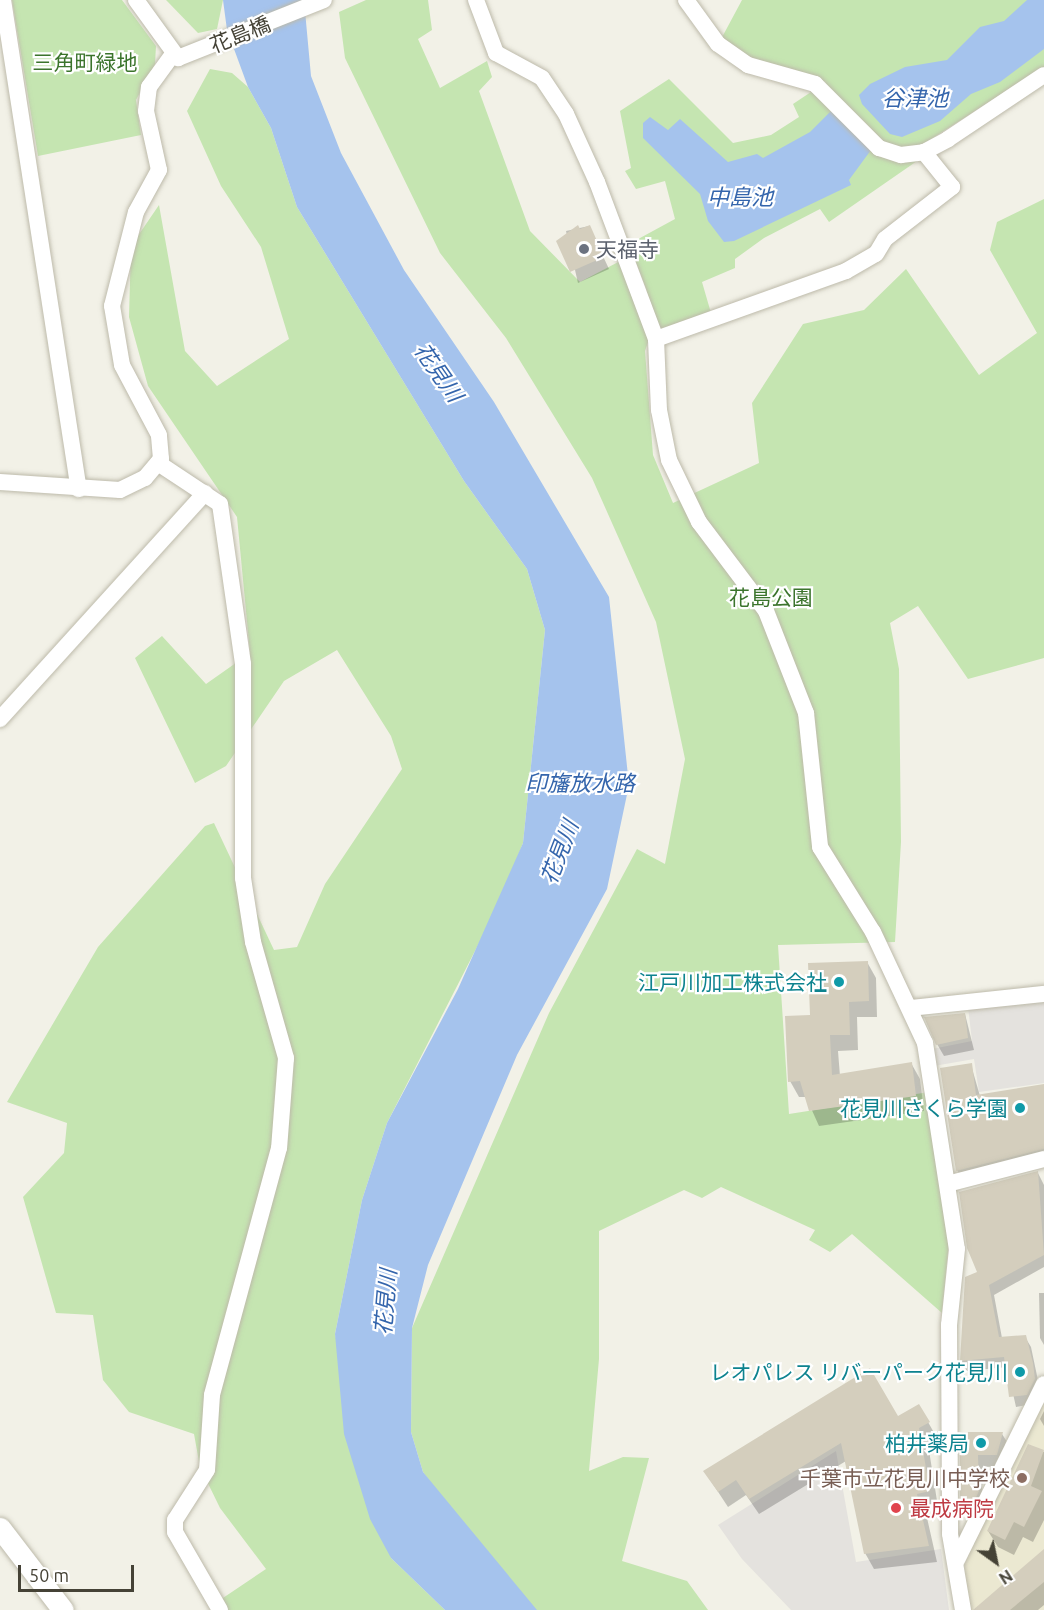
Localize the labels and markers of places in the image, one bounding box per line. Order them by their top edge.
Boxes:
place label: 天福寺 [596,236,659,262]
marker: 天福寺 [577,242,591,256]
place label: 江戸川加工株式会社 [638,969,827,995]
marker: 江戸川加工株式会社 [832,975,846,989]
place label: 花見川さくら学園 [840,1095,1008,1121]
marker: 花見川さくら学園 [1013,1101,1027,1115]
place label: レオパレス リバーパーク花見川 [709,1359,1008,1385]
marker: レオパレス リバーパーク花見川 [1013,1365,1027,1379]
place label: 柏井薬局 [885,1430,969,1456]
marker: 柏井薬局 [974,1436,988,1450]
place label: 千葉市立花見川中学校 [800,1465,1010,1491]
marker: 千葉市立花見川中学校 [1015,1471,1029,1485]
place label: 最成病院 [910,1495,994,1521]
marker: 最成病院 [887,1499,905,1517]

